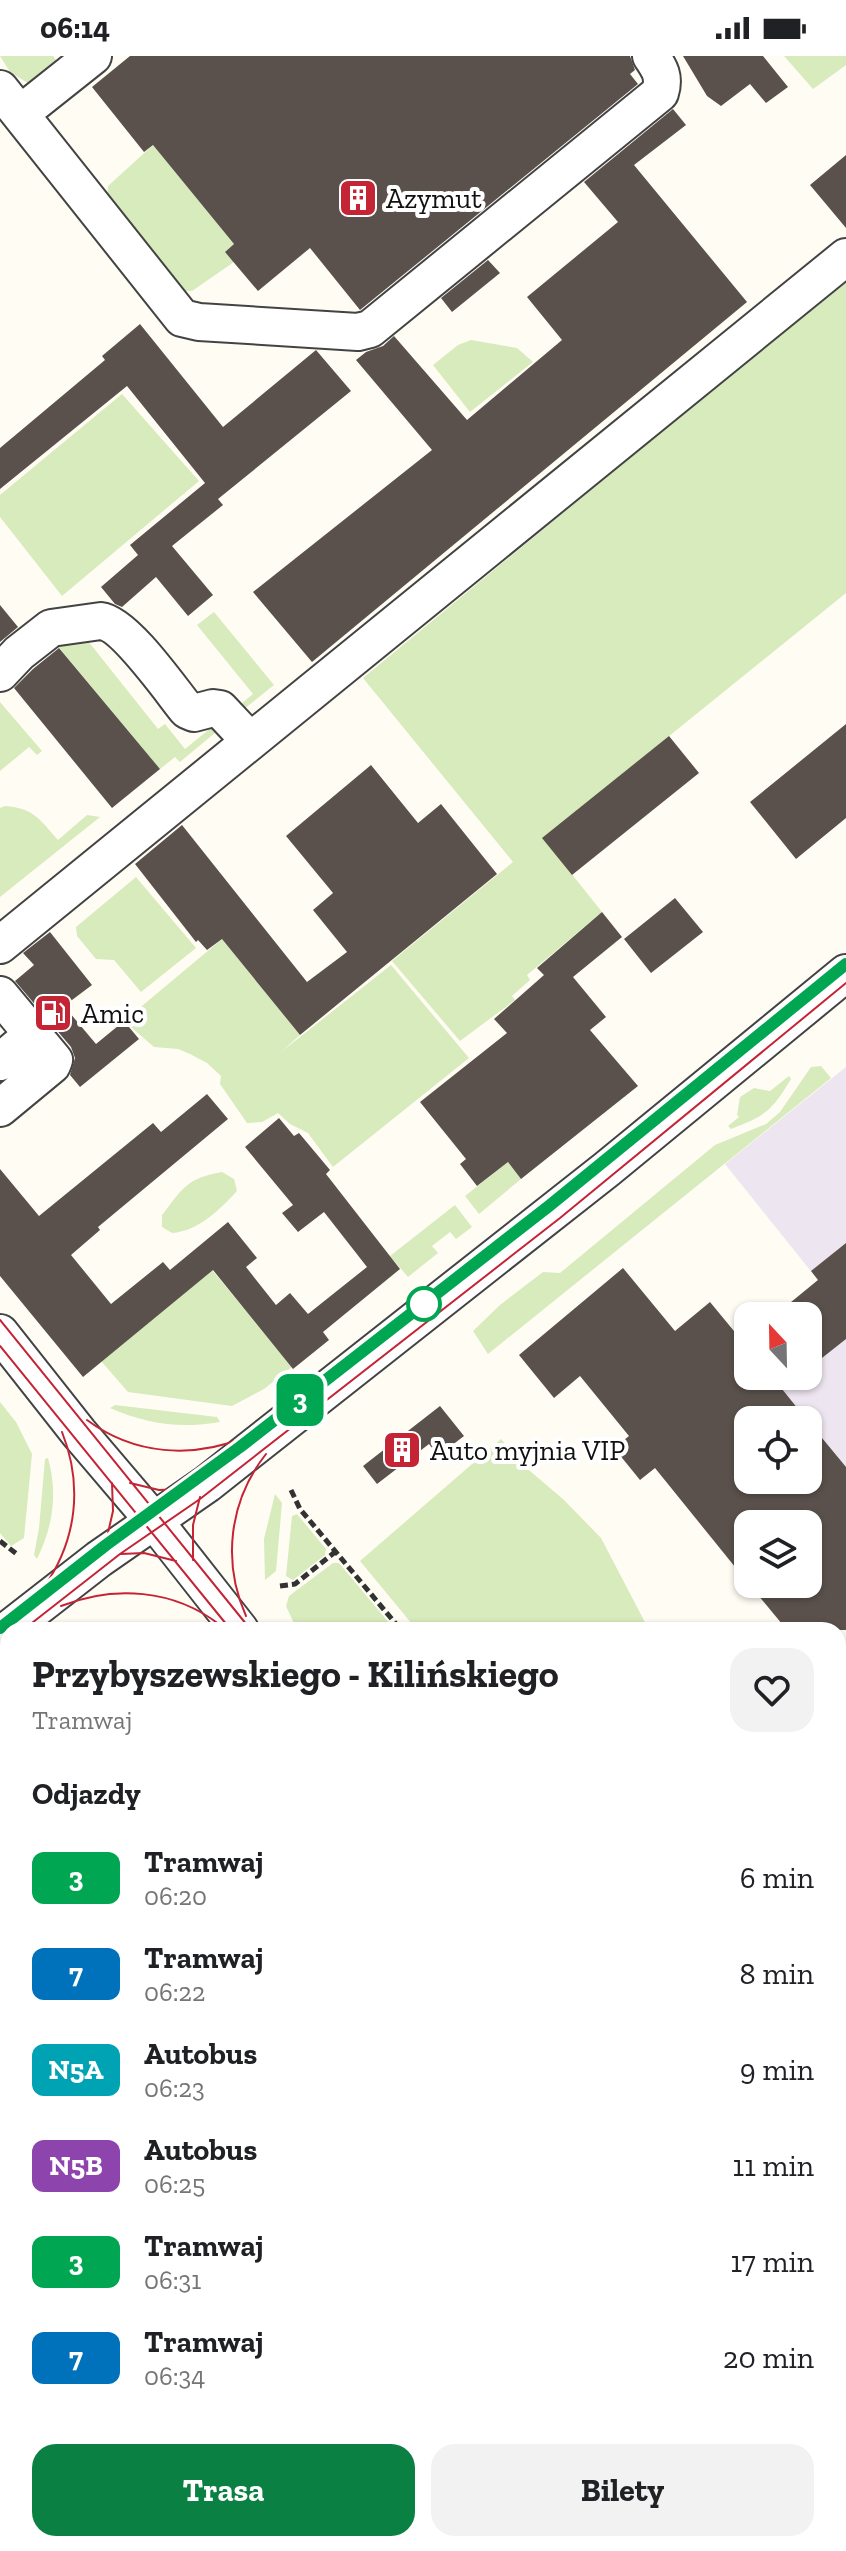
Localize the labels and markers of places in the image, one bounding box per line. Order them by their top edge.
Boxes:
building icon: Azymut [337,177,379,219]
place label: Azymut [386,182,482,215]
fuel station icon: Amic [32,992,74,1034]
place label: Amic [81,997,144,1030]
unlabelled marker [407,1287,441,1321]
building icon: Auto myjnia VIP [381,1429,423,1471]
place label: Auto myjnia VIP [430,1434,625,1467]

